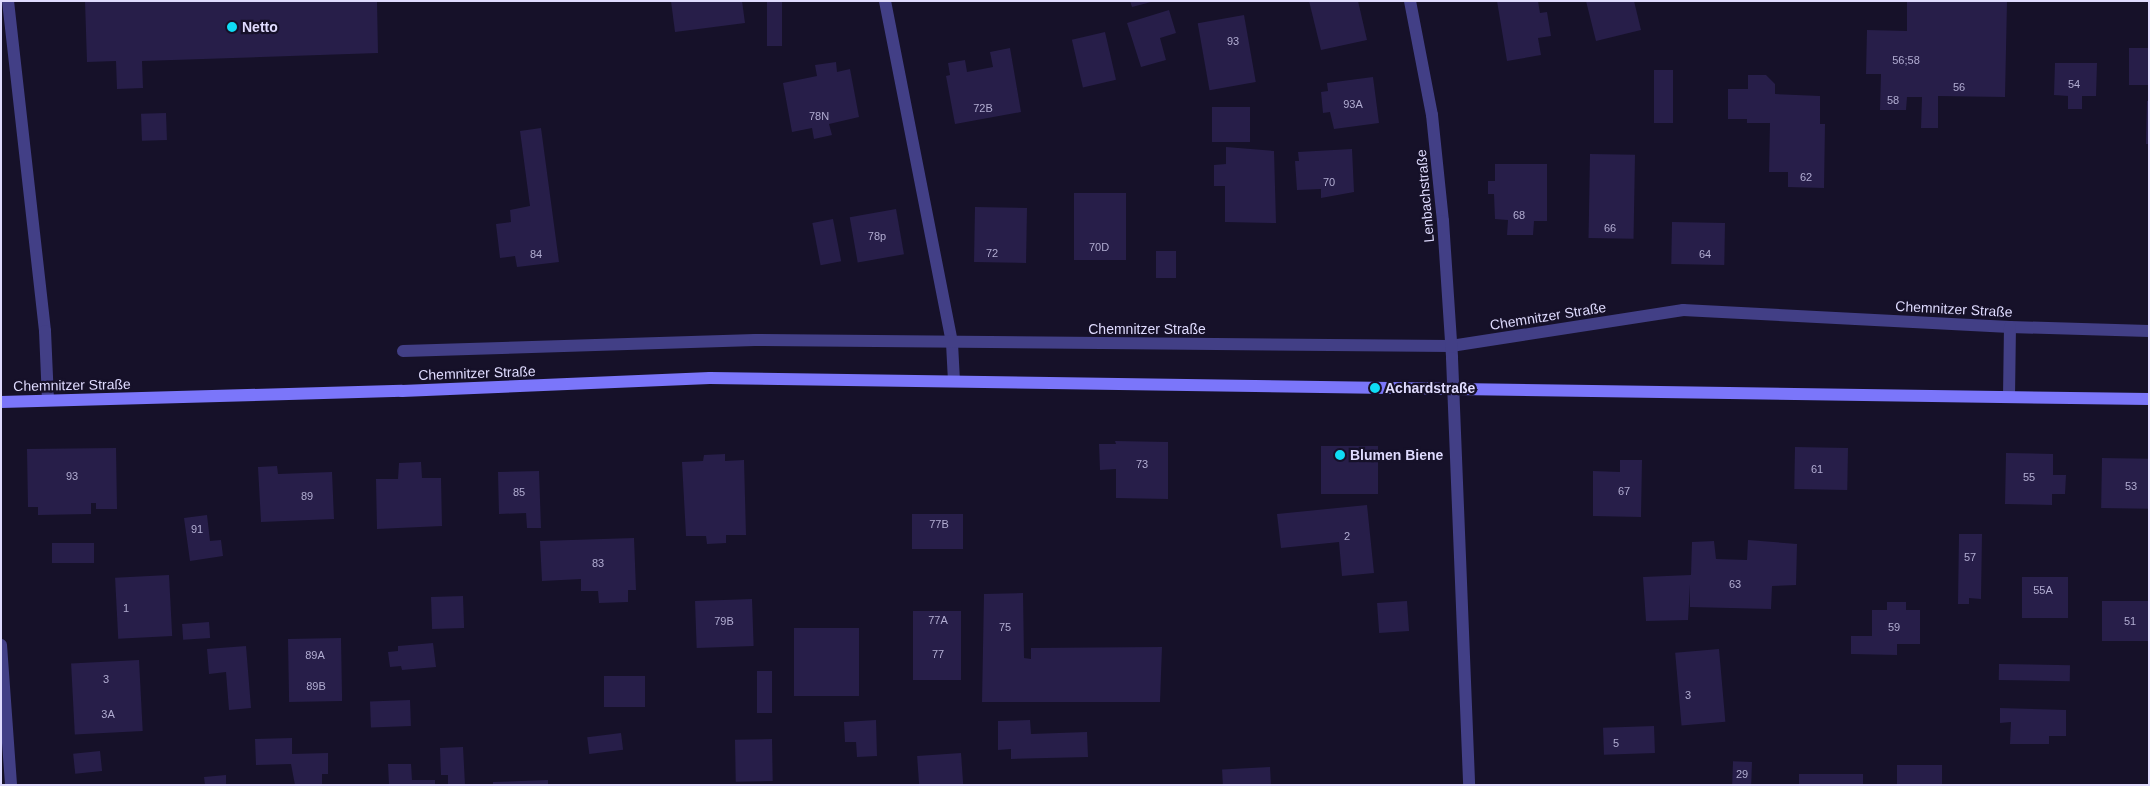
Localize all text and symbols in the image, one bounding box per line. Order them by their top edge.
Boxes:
place label: Netto [242,19,278,35]
marker: Netto [226,21,238,33]
house number: 93 [1227,34,1239,48]
house number: 56;58 [1892,53,1920,67]
house number: 54 [2068,77,2080,91]
house number: 56 [1953,80,1965,94]
house number: 58 [1887,93,1899,107]
house number: 93A [1343,97,1363,111]
house number: 72B [973,101,993,115]
house number: 78N [809,109,829,123]
street label: Lenbachstraße [1413,149,1437,243]
house number: 62 [1800,170,1812,184]
house number: 70 [1323,175,1335,189]
house number: 68 [1513,208,1525,222]
house number: 66 [1604,221,1616,235]
house number: 78p [868,229,886,243]
house number: 70D [1089,240,1109,254]
house number: 72 [986,246,998,260]
house number: 84 [530,247,542,261]
house number: 64 [1699,247,1711,261]
street label: Chemnitzer Straße [1895,298,2013,320]
street label: Chemnitzer Straße [1489,299,1607,333]
street label: Chemnitzer Straße [1088,321,1206,337]
street label: Chemnitzer Straße [418,363,536,383]
street label: Chemnitzer Straße [13,376,131,394]
place label: Achardstraße [1385,380,1475,396]
marker: Achardstraße [1369,382,1381,394]
place label: Blumen Biene [1350,447,1443,463]
marker: Blumen Biene [1334,449,1346,461]
house number: 73 [1136,457,1148,471]
house number: 61 [1811,462,1823,476]
house number: 93 [66,469,78,483]
house number: 55 [2023,470,2035,484]
house number: 53 [2125,479,2137,493]
house number: 67 [1618,484,1630,498]
house number: 85 [513,485,525,499]
house number: 89 [301,489,313,503]
house number: 77B [929,517,949,531]
house number: 91 [191,522,203,536]
house number: 2 [1344,529,1350,543]
house number: 57 [1964,550,1976,564]
house number: 83 [592,556,604,570]
house number: 63 [1729,577,1741,591]
house number: 55A [2033,583,2053,597]
house number: 1 [123,601,129,615]
house number: 77A [928,613,948,627]
house number: 79B [714,614,734,628]
house number: 51 [2124,614,2136,628]
house number: 75 [999,620,1011,634]
house number: 59 [1888,620,1900,634]
house number: 77 [932,647,944,661]
house number: 89A [305,648,325,662]
house number: 3 [103,672,109,686]
house number: 89B [306,679,326,693]
house number: 3 [1685,688,1691,702]
house number: 3A [101,707,115,721]
house number: 5 [1613,736,1619,750]
house number: 29 [1736,767,1748,781]

